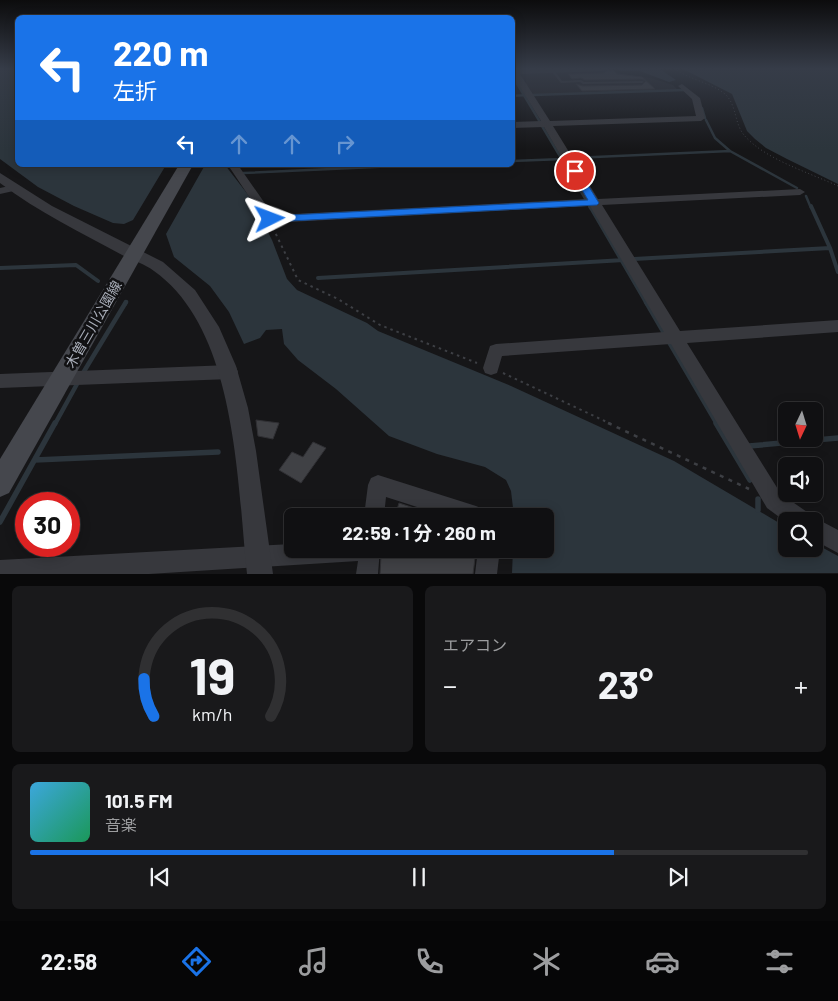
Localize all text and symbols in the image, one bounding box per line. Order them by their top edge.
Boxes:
text: 220 m [113,31,208,73]
icon: left [30,35,95,100]
text: 左折 [113,77,157,103]
icon: left [172,130,200,158]
icon: ahead [225,130,253,158]
icon: ahead [278,130,306,158]
icon: right [331,130,359,158]
pin [554,150,596,192]
icon: arrive [561,157,589,185]
position arrow [243,192,295,244]
street label: 木曽三川公園線 [61,277,125,371]
north arrow [778,402,822,448]
map controls [778,402,823,557]
button: sound [778,457,823,502]
speed limit sign: 30 [15,492,80,557]
button: search [778,512,823,557]
text: 22:59 · 1 分 · 260 m [342,521,496,544]
text: エアコン [443,635,507,654]
text: 19 [189,643,236,705]
text: 23° [598,661,653,707]
text: − [443,668,457,702]
text: + [794,668,808,702]
text: km/h [192,703,233,725]
text: 101.5 FM [105,789,172,812]
text: 音楽 [105,815,137,834]
icon: previous [146,863,174,891]
icon: pause [405,863,433,891]
icon: next [664,863,692,891]
icon: directions [179,944,214,979]
icon: music [296,944,331,979]
icon: phone [412,944,447,979]
icon: climate [529,944,564,979]
icon: car [645,944,680,979]
icon: filters [762,944,797,979]
text: 22:58 [41,948,97,974]

